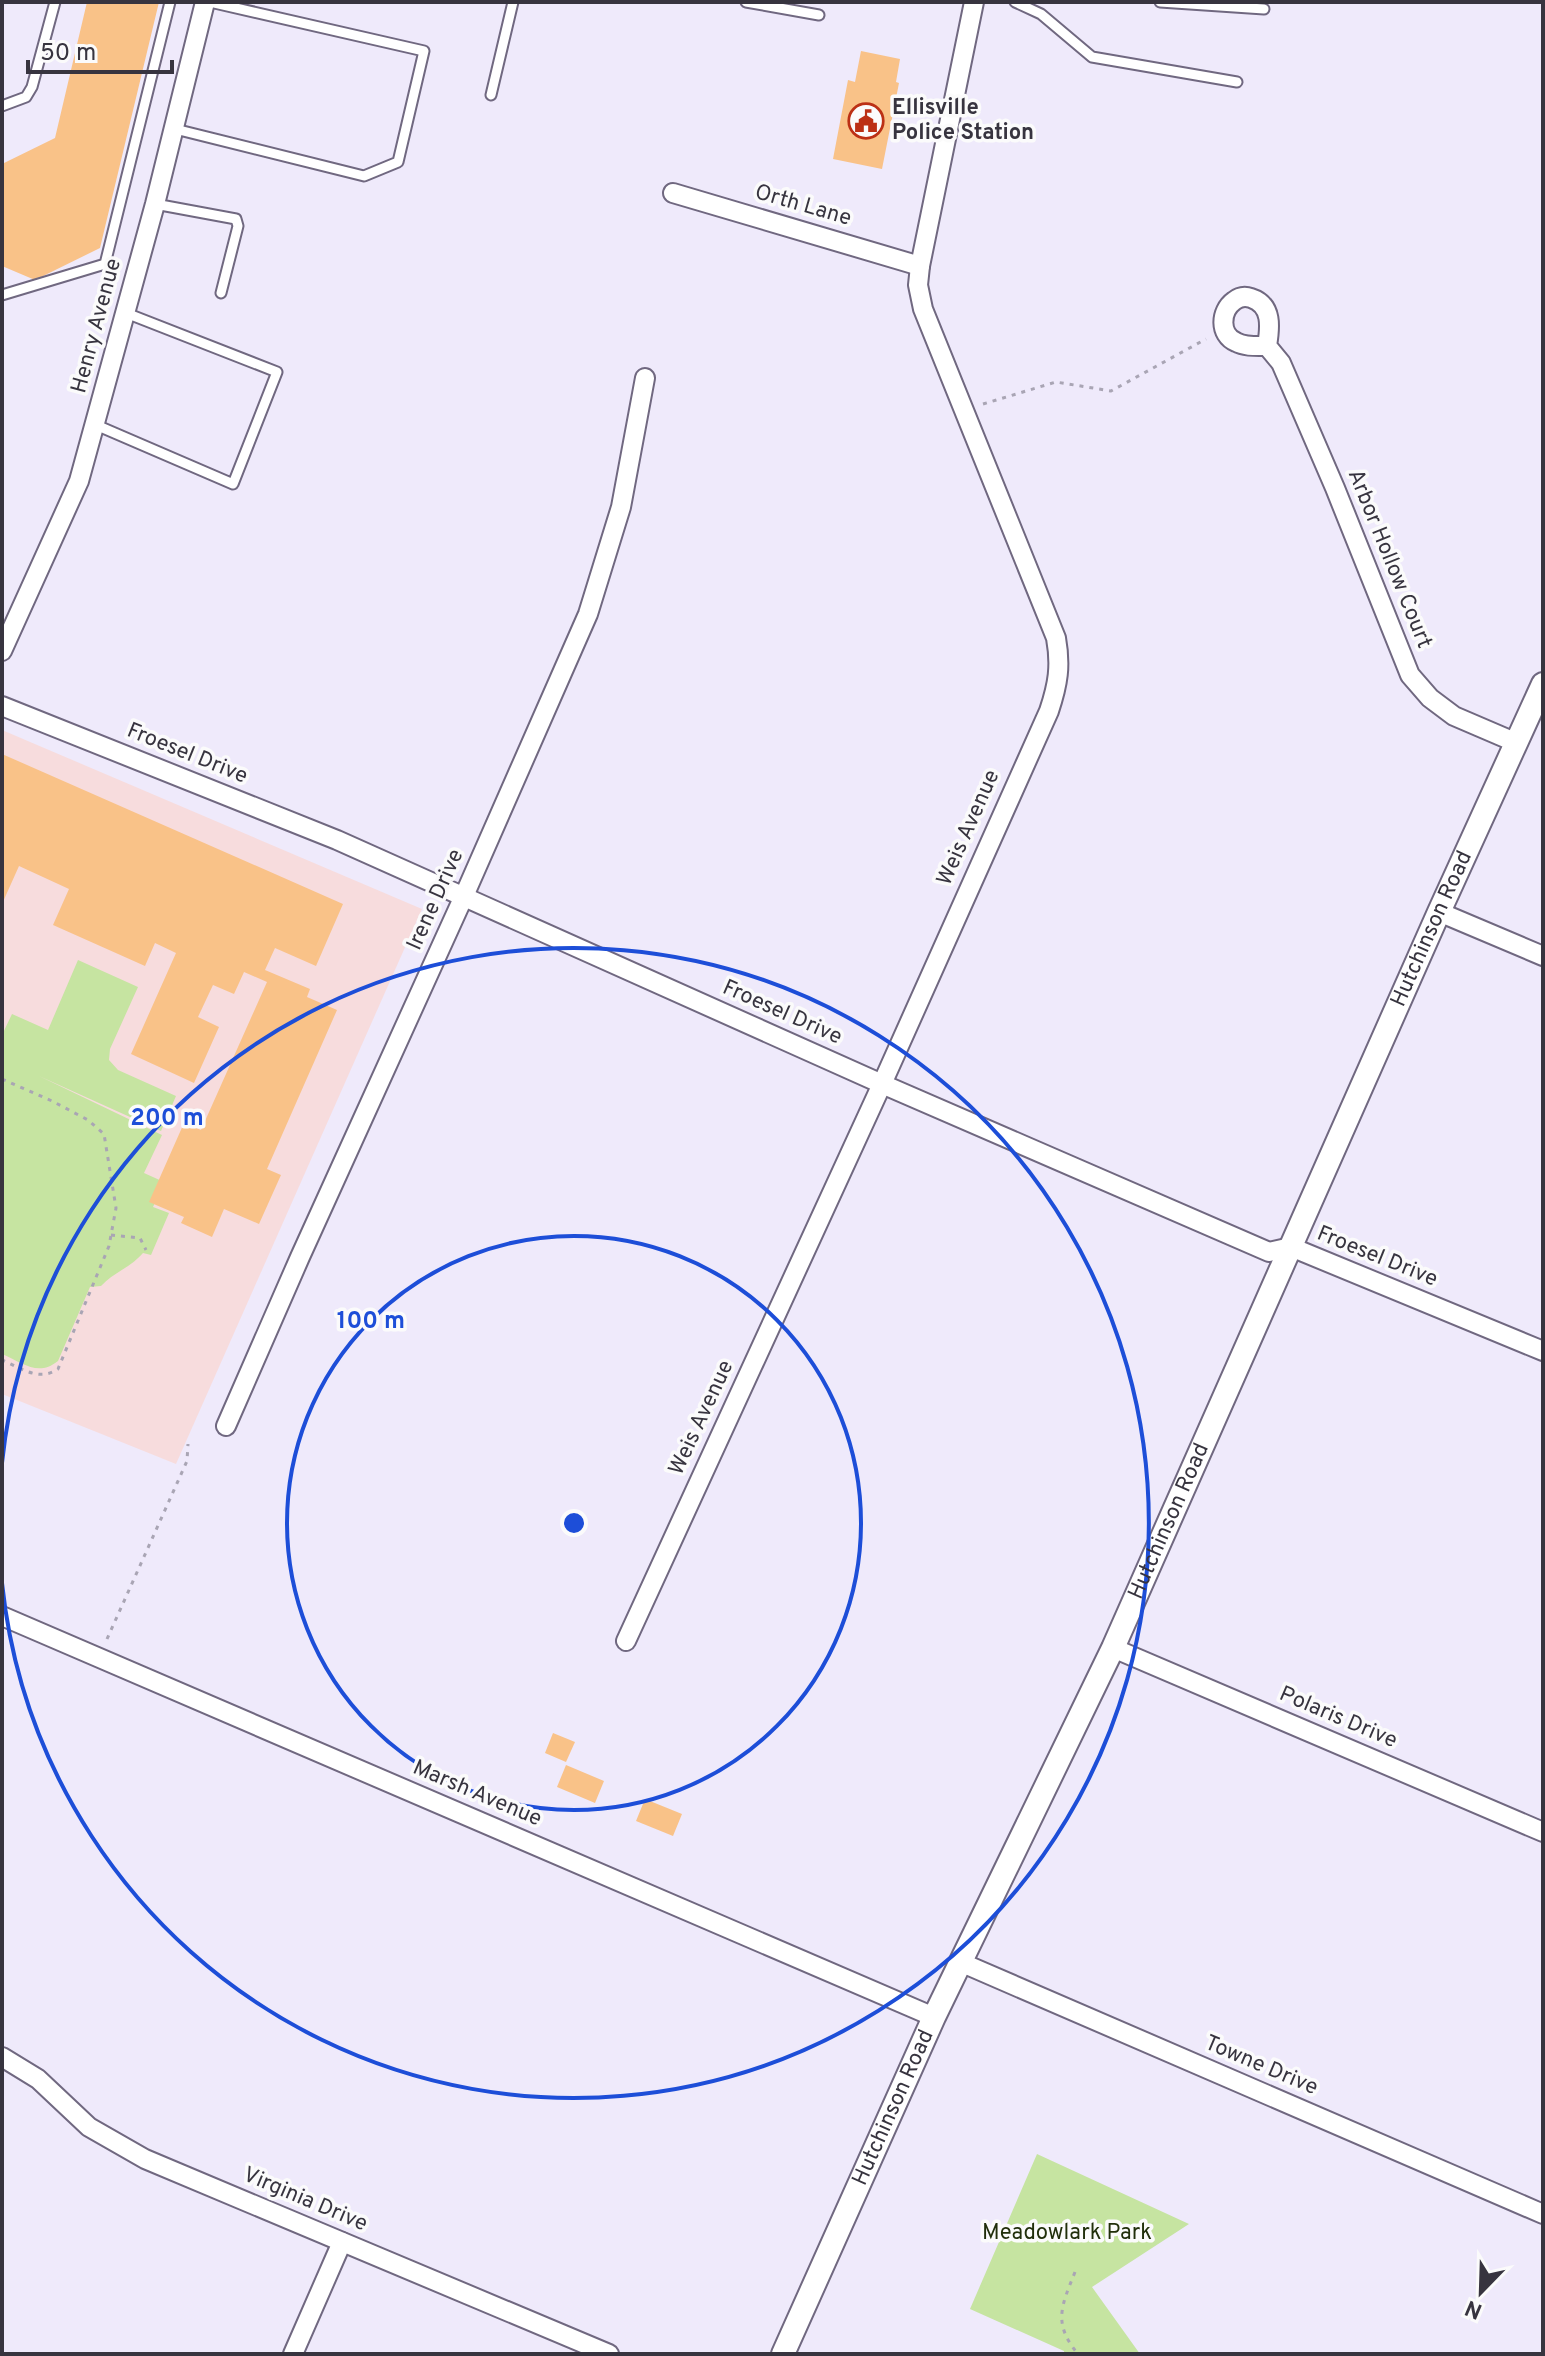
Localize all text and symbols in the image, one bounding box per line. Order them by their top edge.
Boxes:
scale bar [28,24,172,74]
text: 50 m [40,39,96,69]
place label: Ellisville Police Station [892,95,1034,147]
public building icon: Ellisville Police Station [847,102,885,140]
street label: Orth Lane [752,179,854,233]
street label: Henry Avenue [66,256,128,396]
street label: Arbor Hollow Court [1341,466,1437,652]
street label: Froesel Drive [123,718,251,790]
street label: Weis Avenue [932,766,1006,890]
street label: Irene Drive [402,845,470,955]
street label: Hutchinson Road [1385,847,1479,1011]
street label: Froesel Drive [718,975,846,1051]
text: 200 m [130,1104,204,1134]
street label: Froesel Drive [1313,1221,1441,1293]
text: 100 m [337,1307,405,1337]
street label: Weis Avenue [664,1356,740,1480]
street label: Hutchinson Road [1123,1439,1216,1604]
centre of rings [560,1509,588,1537]
street label: Polaris Drive [1275,1681,1401,1755]
street label: Marsh Avenue [408,1755,546,1833]
street label: Hutchinson Road [847,2025,940,2190]
street label: Towne Drive [1200,2030,1322,2102]
street label: Virginia Drive [239,2162,371,2238]
park label: Meadowlark Park [982,2220,1152,2247]
north arrow [1441,2252,1521,2332]
text: N [1462,2293,1487,2324]

